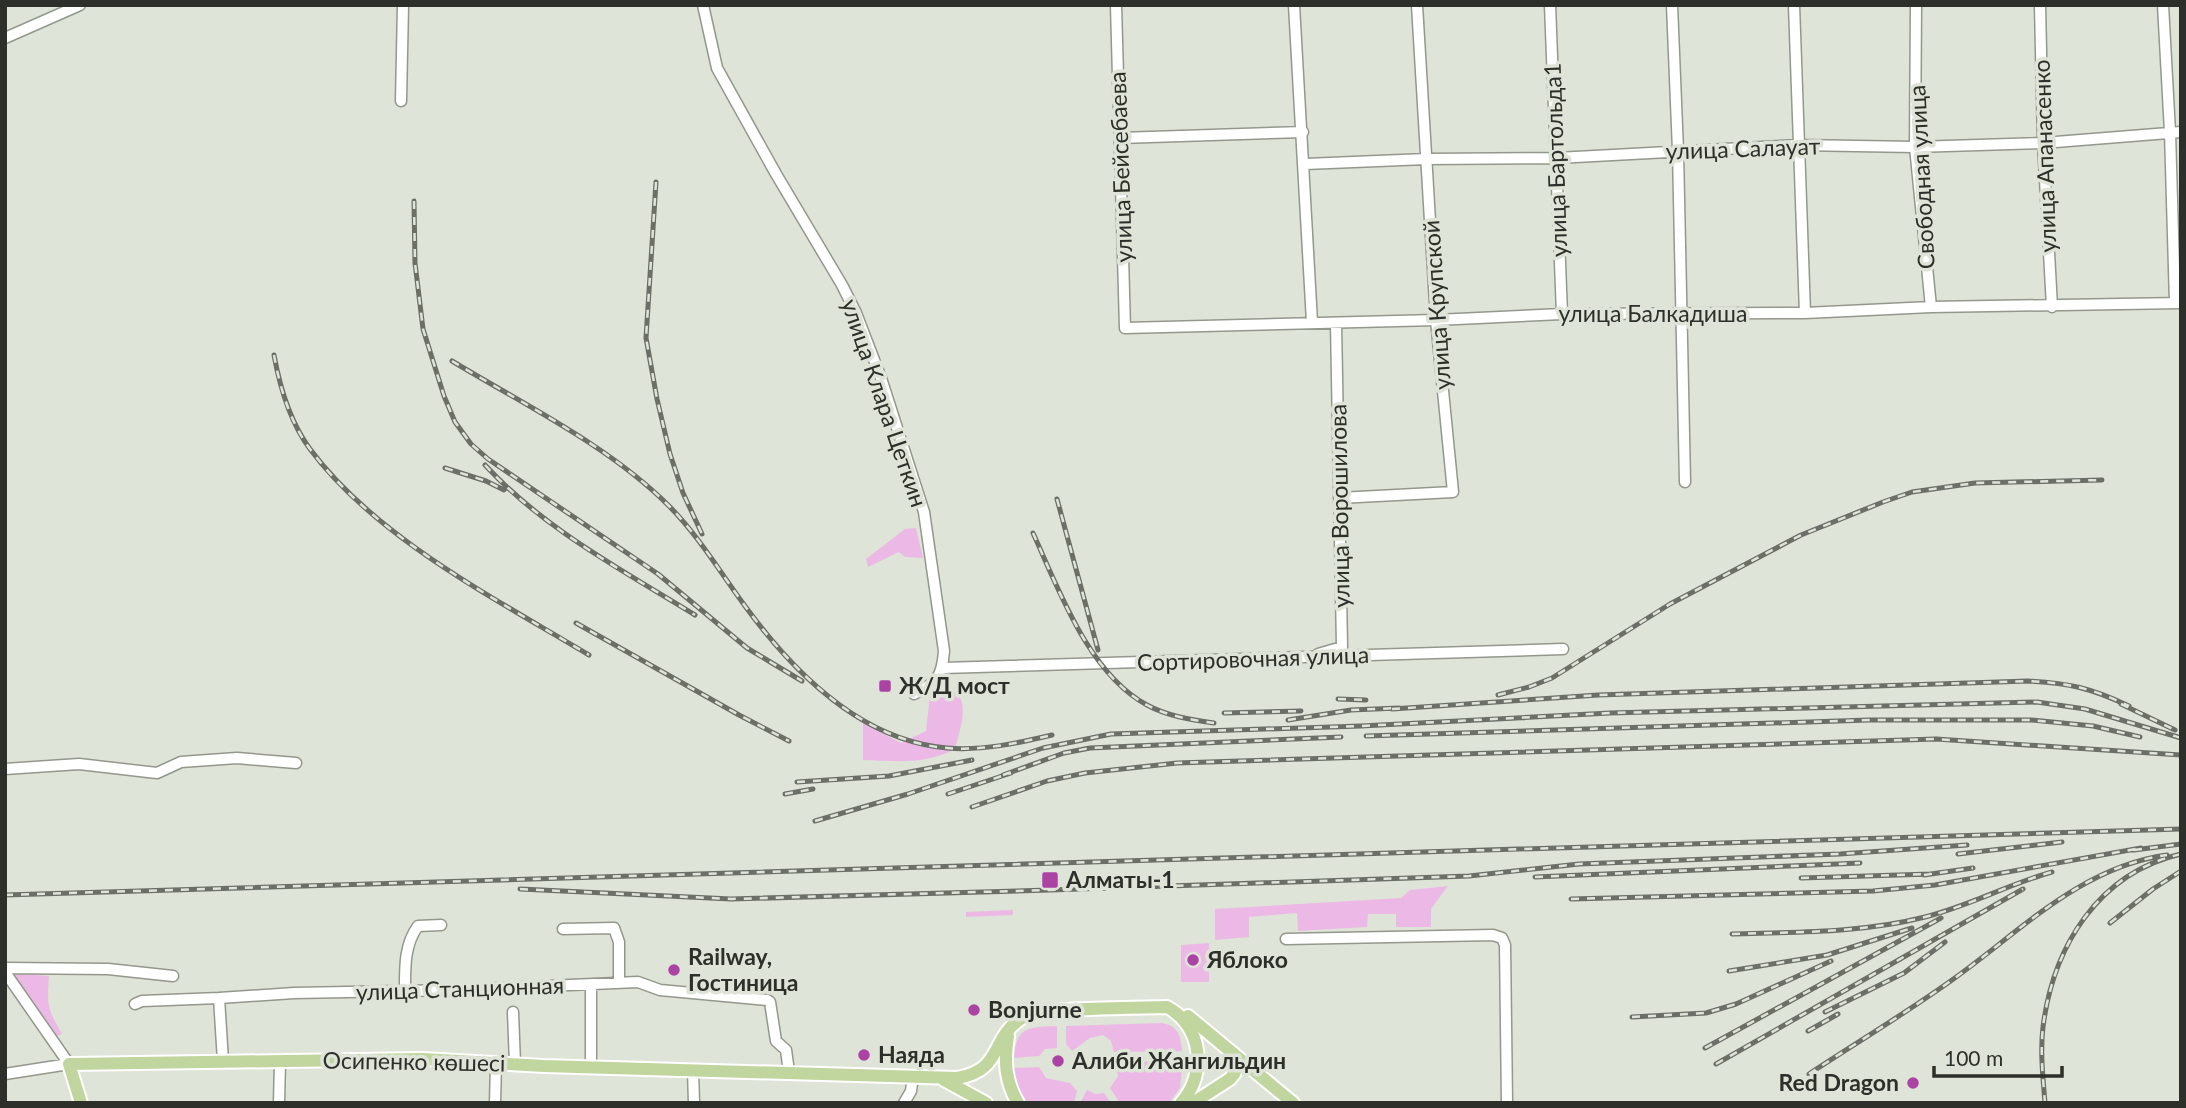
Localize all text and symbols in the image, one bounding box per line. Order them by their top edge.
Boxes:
street label: улица Апанасенко [2027,59,2061,253]
street label: улица Бартольда1 [1538,63,1572,258]
street label: улица Бейсебаева [1103,71,1137,263]
street label: Свободная улица [1902,84,1940,270]
street label: улица Салауат [1665,131,1821,165]
street label: улица Крупской [1416,219,1456,391]
street label: улица Клара Цеткин [836,295,934,510]
street label: улица Балкадиша [1559,299,1747,327]
street label: улица Ворошилова [1323,404,1355,608]
street label: Сортировочная улица [1136,640,1370,676]
place label: Ж/Д мост [899,671,1010,699]
marker: Ж/Д мост [877,678,893,694]
place label: Алматы-1 [1065,865,1175,893]
marker: Алматы-1 [1040,870,1060,890]
place label: Railway, Гостиница [688,942,798,996]
place label: Яблоко [1206,945,1288,973]
marker: Яблоко [1185,952,1201,968]
marker: Railway, Гостиница [666,962,682,978]
street label: улица Станционная [355,970,565,1006]
place label: Bonjurne [988,995,1082,1023]
marker: Bonjurne [966,1002,982,1018]
scale bar [1934,1034,2062,1078]
place label: Наяда [878,1040,945,1068]
street label: Осипенко көшесі [322,1045,506,1077]
text: 100 m [1944,1045,2003,1070]
place label: Алиби Жангильдин [1071,1046,1286,1074]
marker: Наяда [856,1047,872,1063]
marker: Алиби Жангильдин [1050,1053,1066,1069]
place label: Red Dragon [1779,1068,1899,1096]
marker: Red Dragon [1905,1075,1921,1091]

